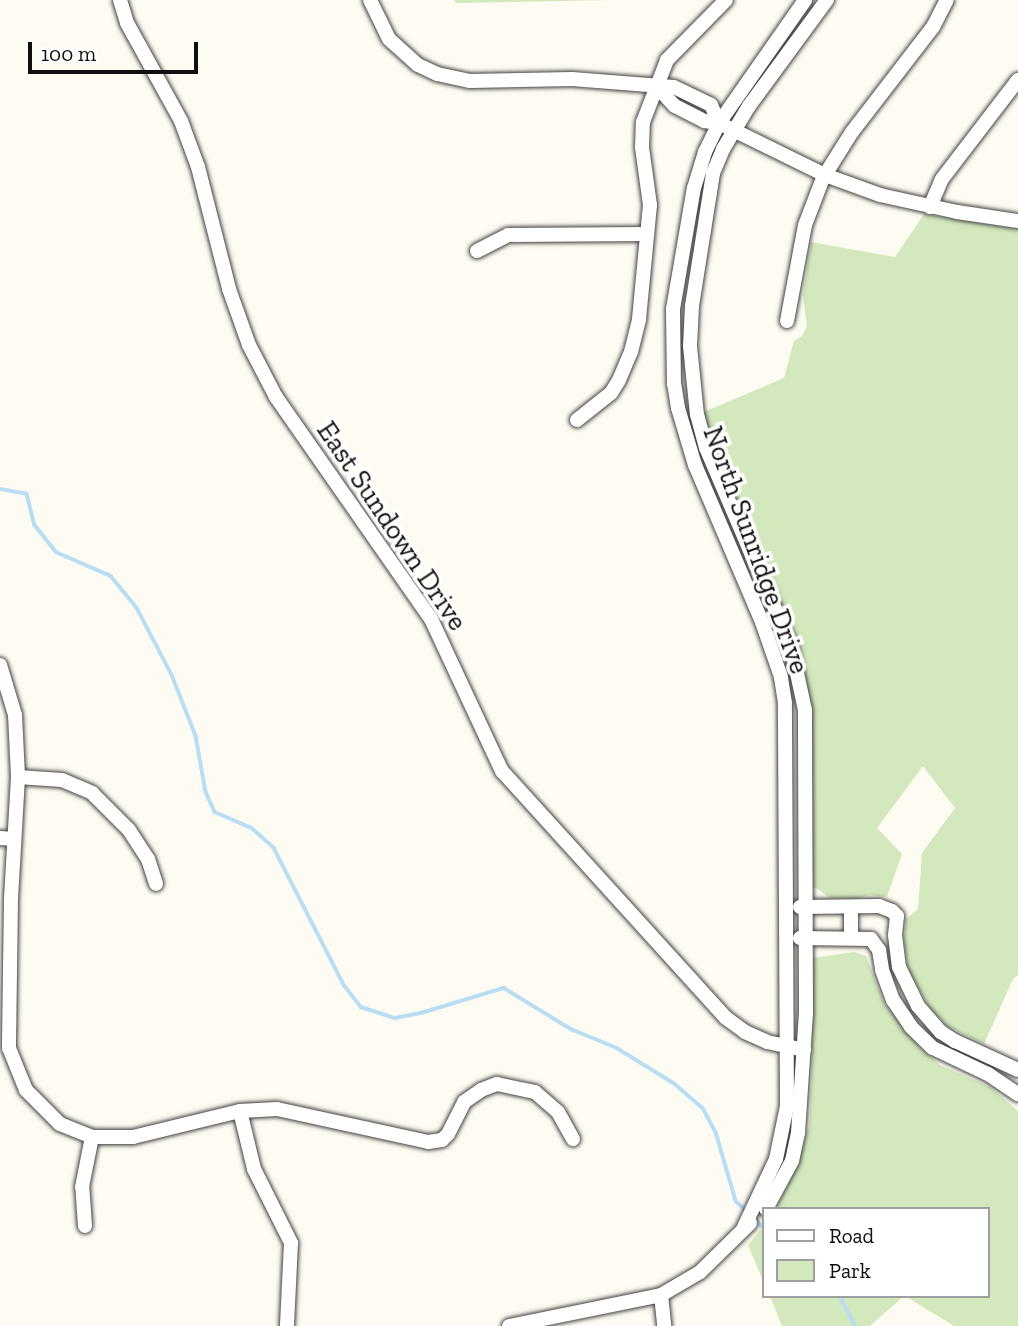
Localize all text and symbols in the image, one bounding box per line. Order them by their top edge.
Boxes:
scale bar [32,28,201,72]
text: 100 m [41,41,96,66]
street label: East Sundown Drive [310,415,474,637]
street label: North Sunridge Drive [696,422,816,678]
legend [762,1207,990,1298]
text: Road [829,1223,874,1248]
text: Park [829,1258,871,1283]

